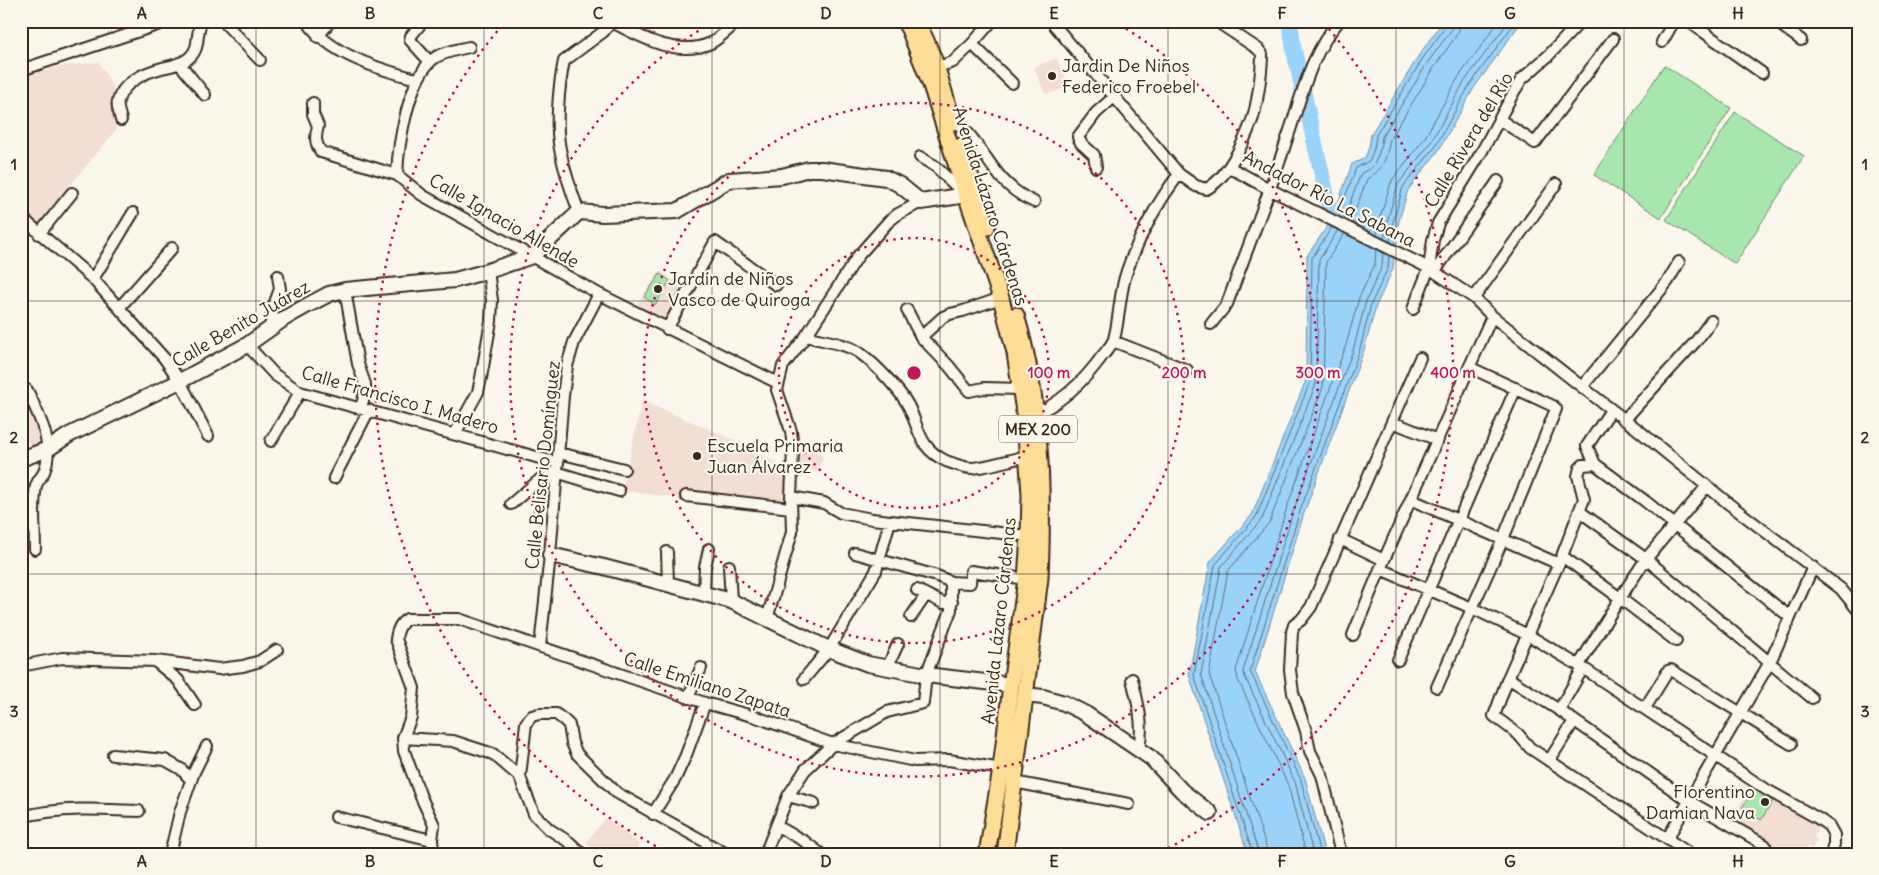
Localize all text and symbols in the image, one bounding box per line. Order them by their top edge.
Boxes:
text: A [137,3,147,23]
text: B [365,3,376,23]
text: C [593,3,604,23]
text: D [820,3,832,23]
text: E [1049,3,1059,23]
text: F [1277,3,1287,23]
text: G [1504,3,1516,23]
text: H [1732,3,1744,23]
place label: Jardin De Niños Federico Froebel [1062,54,1196,98]
street label: Calle Rivera del Río [1419,68,1518,212]
marker: Jardin De Niños Federico Froebel [1046,70,1058,82]
street label: Avenida Lázaro Cárdenas [947,103,1034,308]
street label: Andador Río La Sabana [1239,145,1419,252]
text: 1 [11,154,17,174]
text: 1 [1862,154,1868,174]
street label: Calle Ignacio Allende [425,168,583,273]
place label: Jardín de Niños Vasco de Quiroga [668,267,811,311]
street label: Calle Benito Juárez [168,275,314,372]
marker: Jardín de Niños Vasco de Quiroga [652,283,664,295]
street label: Calle Belisario Domínguez [520,359,565,570]
street label: Calle Francisco I. Madero [299,360,501,439]
text: 100 m [1028,363,1070,382]
text: 200 m [1162,363,1206,382]
text: 300 m [1296,363,1341,382]
text: 400 m [1430,363,1476,382]
centre of rings [905,364,923,382]
road number: MEX 200 [999,416,1077,442]
text: 2 [10,427,19,447]
text: 2 [1861,427,1870,447]
place label: Escuela Primaria Juan Álvarez [707,434,844,478]
marker: Escuela Primaria Juan Álvarez [691,450,703,462]
street label: Avenida Lázaro Cárdenas [976,516,1021,726]
street label: Calle Emiliano Zapata [621,647,794,722]
text: 3 [9,701,19,721]
text: 3 [1860,701,1870,721]
place label: Florentino Damian Nava [1646,780,1755,824]
marker: Florentino Damian Nava [1759,796,1771,808]
text: A [137,851,147,871]
text: B [365,851,376,871]
text: C [593,851,604,871]
text: D [820,851,832,871]
text: E [1049,851,1059,871]
text: F [1277,851,1287,871]
text: G [1504,851,1516,871]
text: H [1732,851,1744,871]

